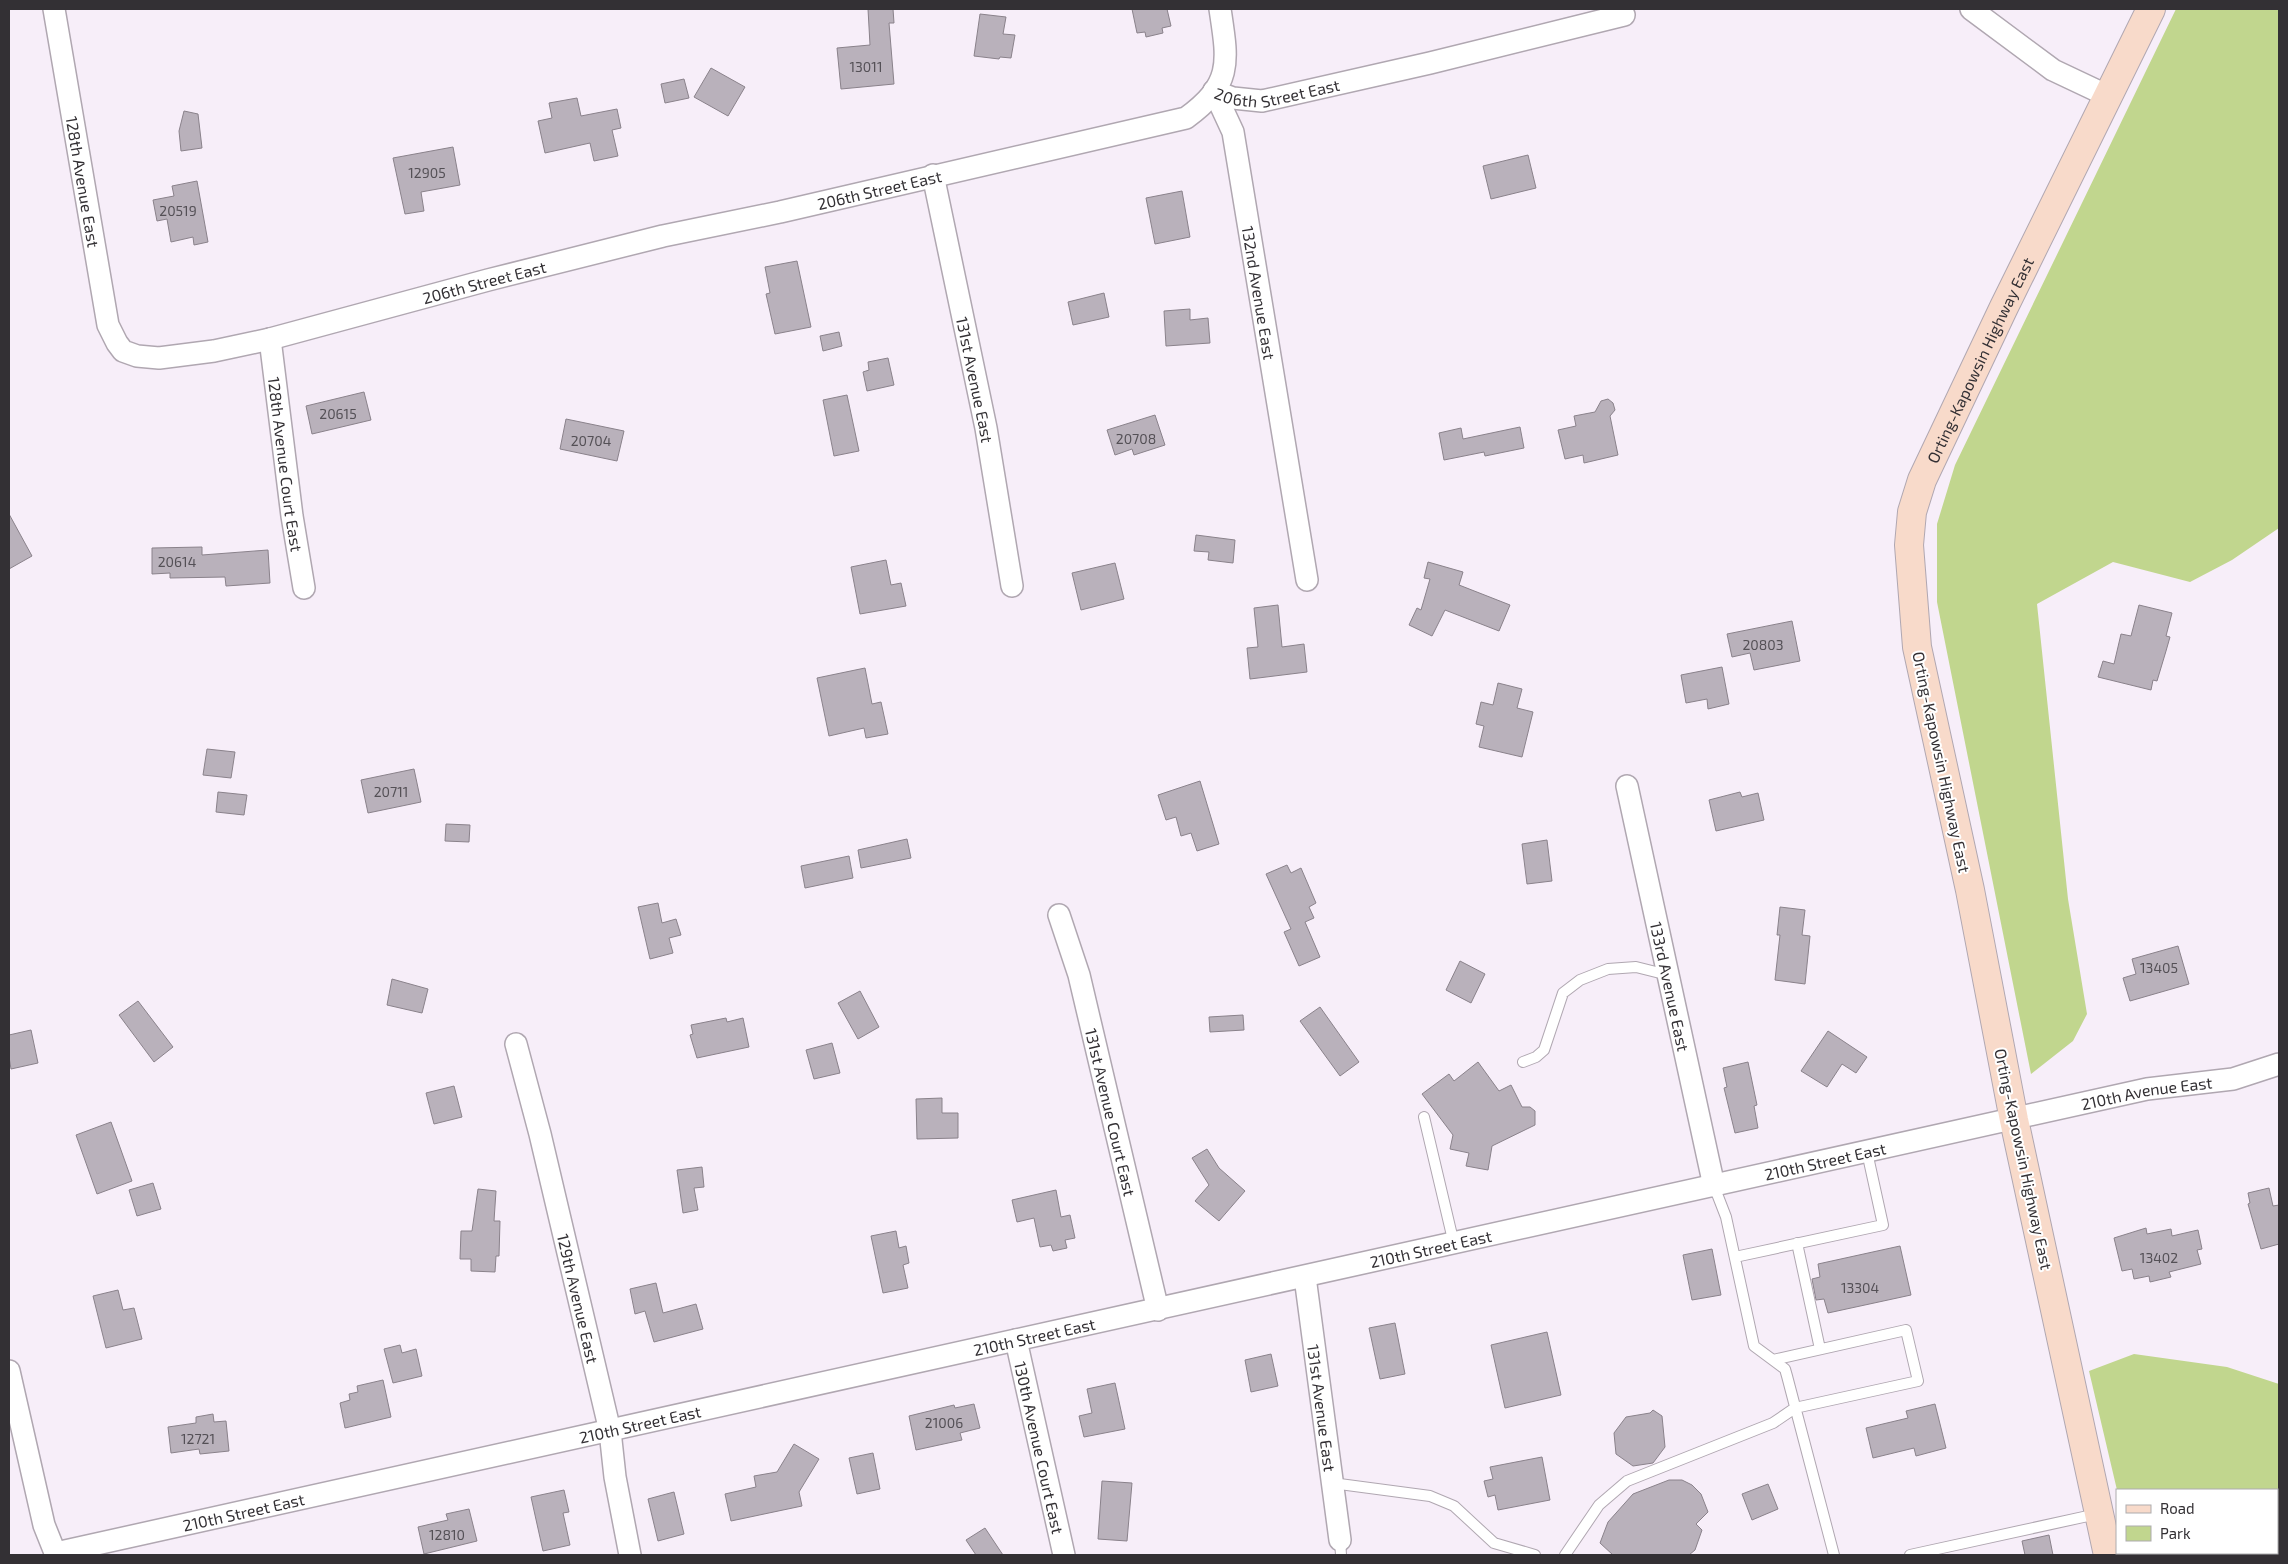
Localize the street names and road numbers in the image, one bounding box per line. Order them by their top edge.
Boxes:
street label: 206th Street East [1212,74,1341,110]
street label: 128th Avenue East [63,114,104,249]
street label: 206th Street East [815,165,943,213]
street label: 132nd Avenue East [1239,224,1280,361]
street label: Orting-Kapowsin Highway East [1922,254,2037,466]
street label: 206th Street East [420,256,548,307]
street label: 131st Avenue East [953,315,998,444]
street label: 128th Avenue Court East [265,375,307,553]
street label: Orting-Kapowsin Highway East [1909,650,1975,874]
street label: 133rd Avenue East [1647,920,1694,1053]
street label: 131st Avenue Court East [1082,1026,1140,1198]
street label: Orting-Kapowsin Highway East [1991,1047,2057,1271]
street label: 210th Avenue East [2079,1072,2213,1113]
street label: 210th Street East [1762,1138,1888,1183]
street label: 210th Street East [1368,1225,1493,1271]
street label: 129th Avenue East [554,1232,603,1365]
street label: 210th Street East [972,1313,1097,1359]
street label: 131st Avenue East [1305,1343,1340,1473]
street label: 130th Avenue Court East [1011,1359,1068,1535]
street label: 210th Street East [577,1401,702,1446]
street label: 210th Street East [181,1489,306,1534]

